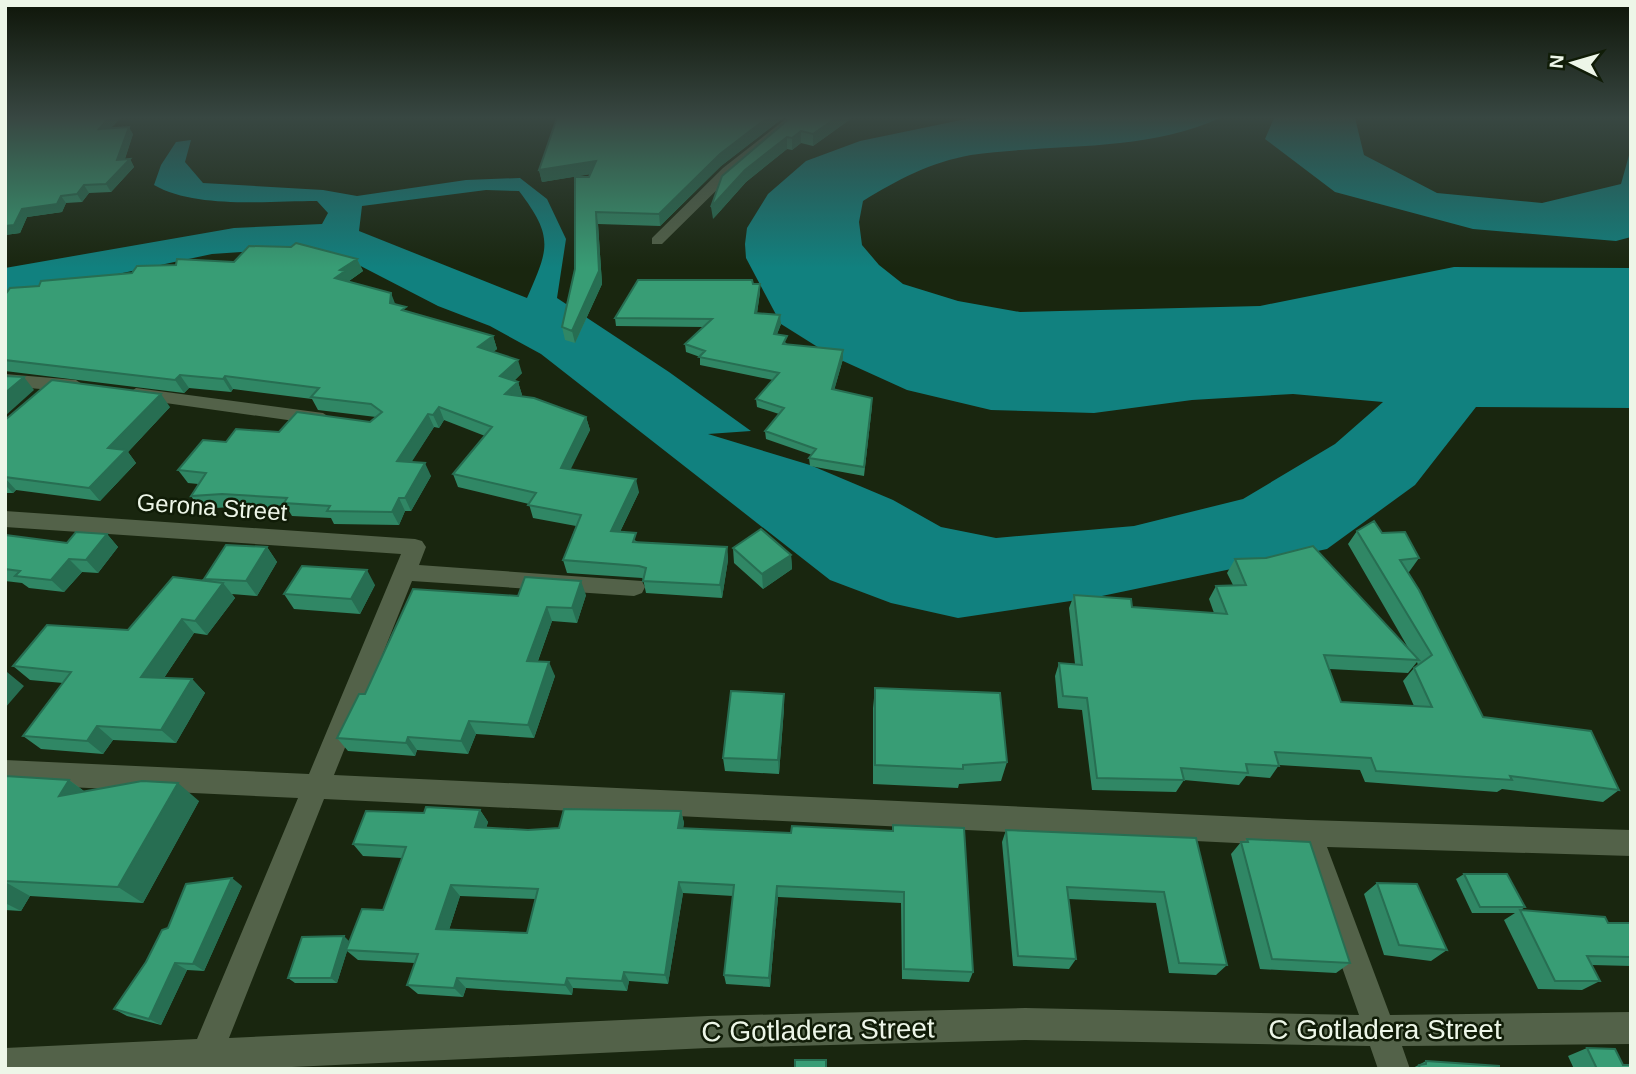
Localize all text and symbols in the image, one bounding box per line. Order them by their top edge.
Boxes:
north arrow [1538,28,1608,98]
text: N [1546,54,1568,69]
street label: Gerona Street [136,488,288,526]
street label: C Gotladera Street [701,1012,935,1048]
street label: C Gotladera Street [1268,1014,1502,1045]

